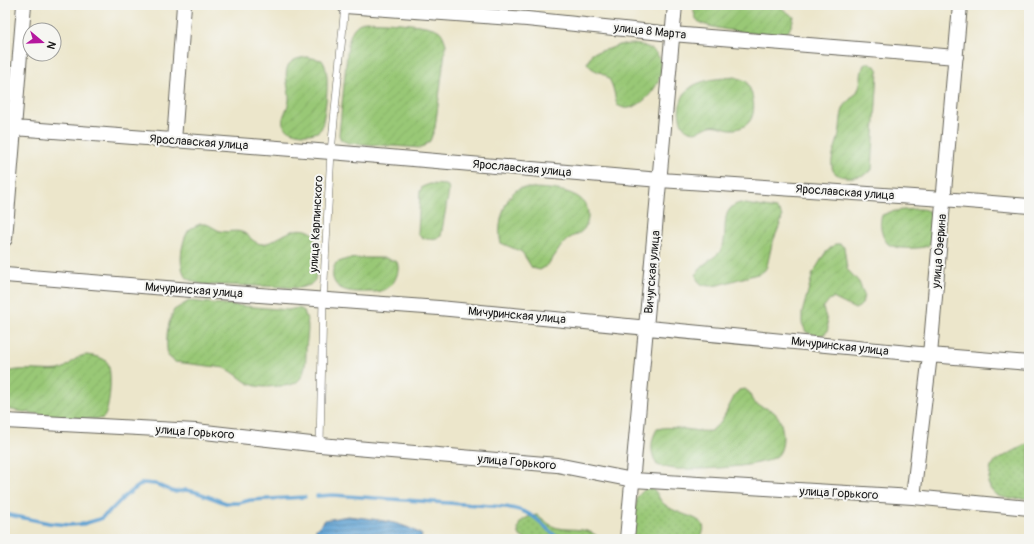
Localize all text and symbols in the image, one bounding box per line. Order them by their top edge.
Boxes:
street label: улица 8 Марта [612,20,687,43]
north arrow [22,22,62,62]
text: N [43,39,58,51]
street label: Ярославская улица [149,132,249,153]
street label: Ярославская улица [472,157,572,180]
street label: улица Карпинского [306,174,327,274]
street label: Ярославская улица [795,182,895,203]
street label: улица Озерина [929,213,950,290]
street label: Вичугская улица [641,229,664,314]
street label: Мичуринская улица [144,280,244,301]
street label: Мичуринская улица [467,304,567,327]
street label: Мичуринская улица [790,334,890,359]
street label: улица Горького [154,422,235,443]
street label: улица Горького [476,451,558,473]
street label: улица Горького [798,484,879,503]

